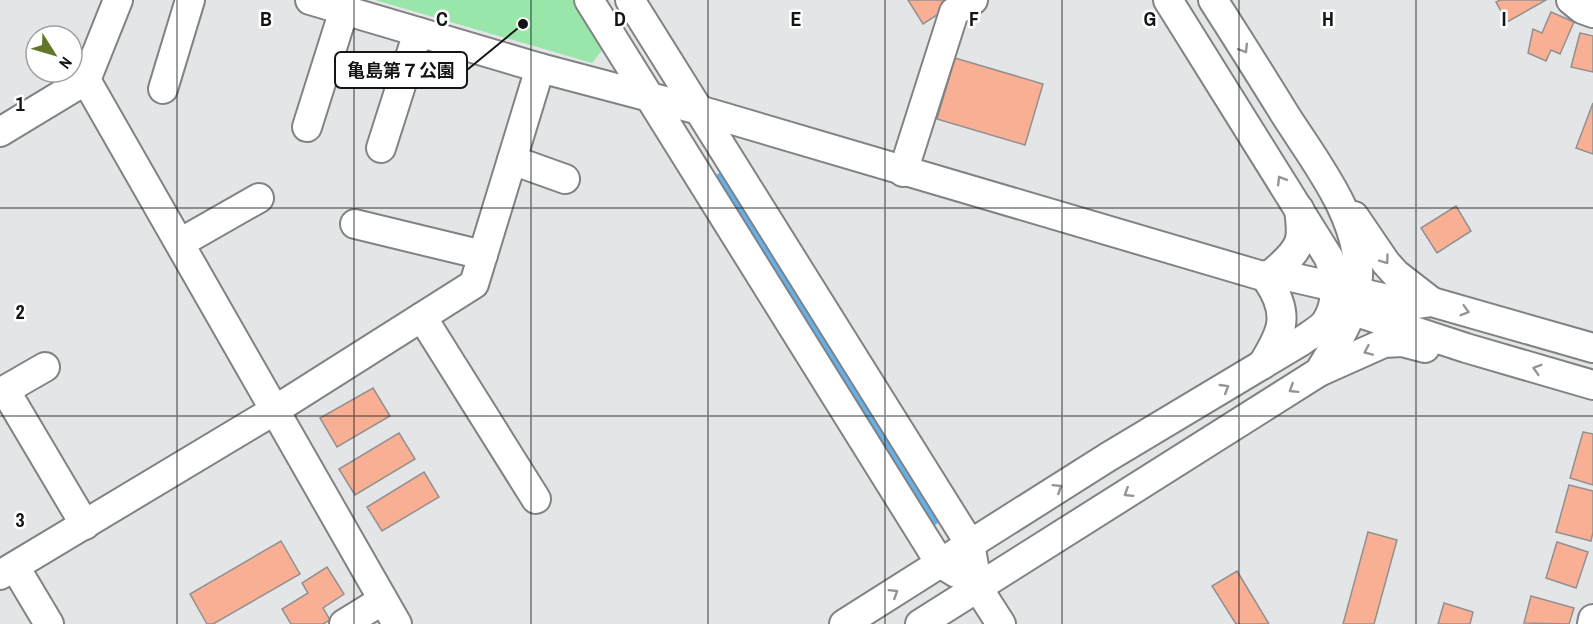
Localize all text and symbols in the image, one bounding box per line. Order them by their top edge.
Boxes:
text: B [260,5,272,32]
text: C [436,5,448,32]
text: D [614,5,626,32]
text: E [791,5,802,32]
text: F [969,5,979,32]
text: G [1144,5,1156,32]
text: H [1322,5,1334,32]
text: I [1502,5,1506,32]
north arrow [24,24,84,84]
one-way arrow [1237,43,1248,54]
callout: 亀島第７公園 [335,52,467,88]
text: N [54,53,78,73]
text: 亀島第７公園 [347,58,455,83]
text: 1 [15,90,25,117]
one-way arrow [1278,176,1289,187]
one-way arrow [1378,254,1389,265]
text: 2 [15,298,25,325]
one-way arrow [1459,304,1470,316]
one-way arrow [1363,343,1374,355]
one-way arrow [1532,364,1543,376]
one-way arrow [1289,381,1299,393]
one-way arrow [1219,383,1229,395]
one-way arrow [1052,484,1062,496]
one-way arrow [1124,485,1134,497]
text: 3 [15,506,25,533]
one-way arrow [887,589,898,600]

